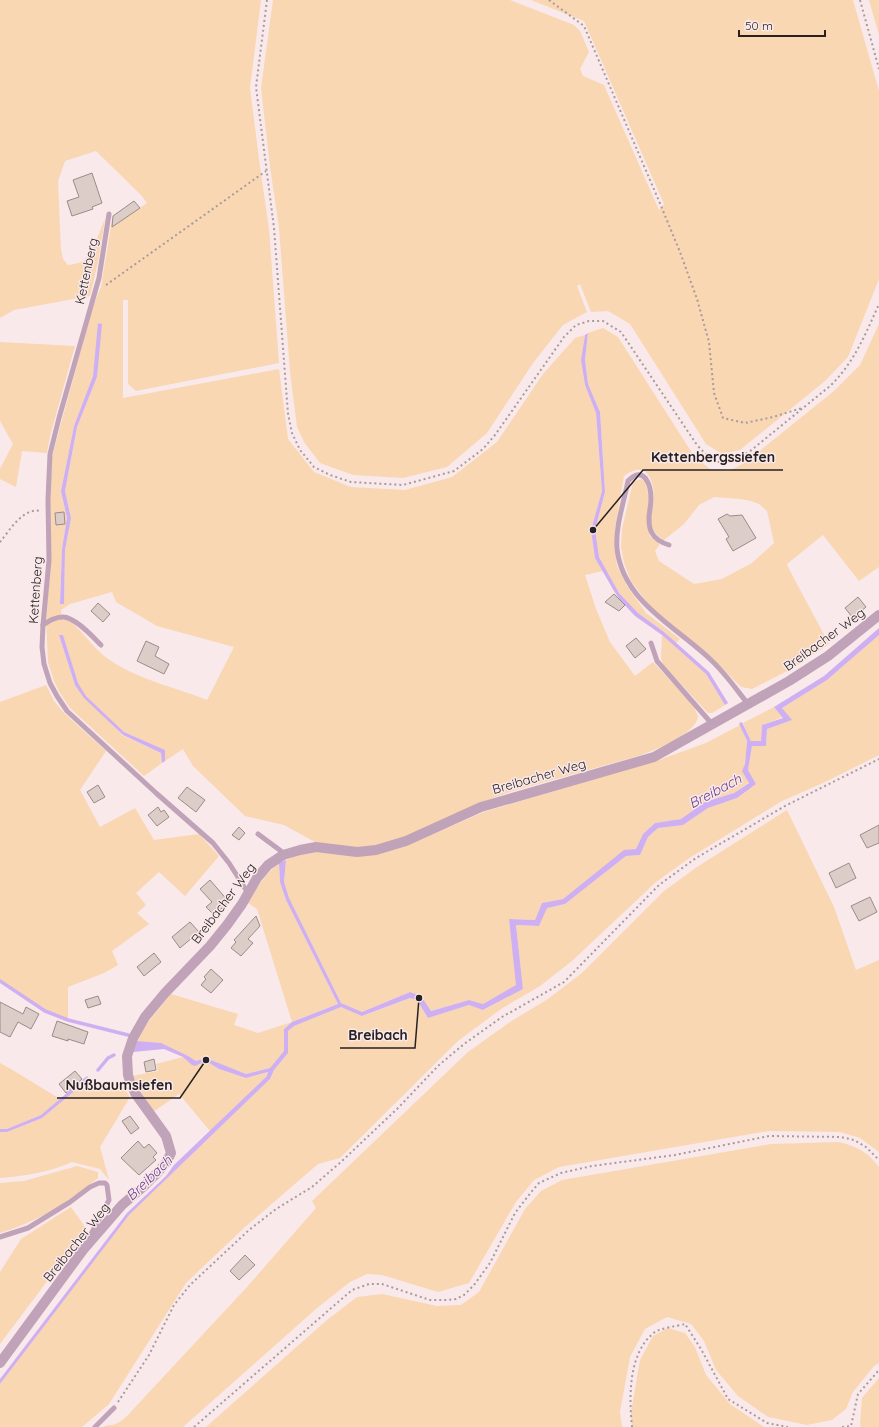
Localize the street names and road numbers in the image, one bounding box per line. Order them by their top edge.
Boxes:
street label: Kettenberg [71,236,101,306]
street label: Kettenberg [25,556,45,624]
street label: Breibacher Weg [780,604,868,674]
street label: Breibacher Weg [490,755,588,797]
street label: Breibacher Weg [187,860,259,946]
street label: Breibacher Weg [39,1199,113,1285]

